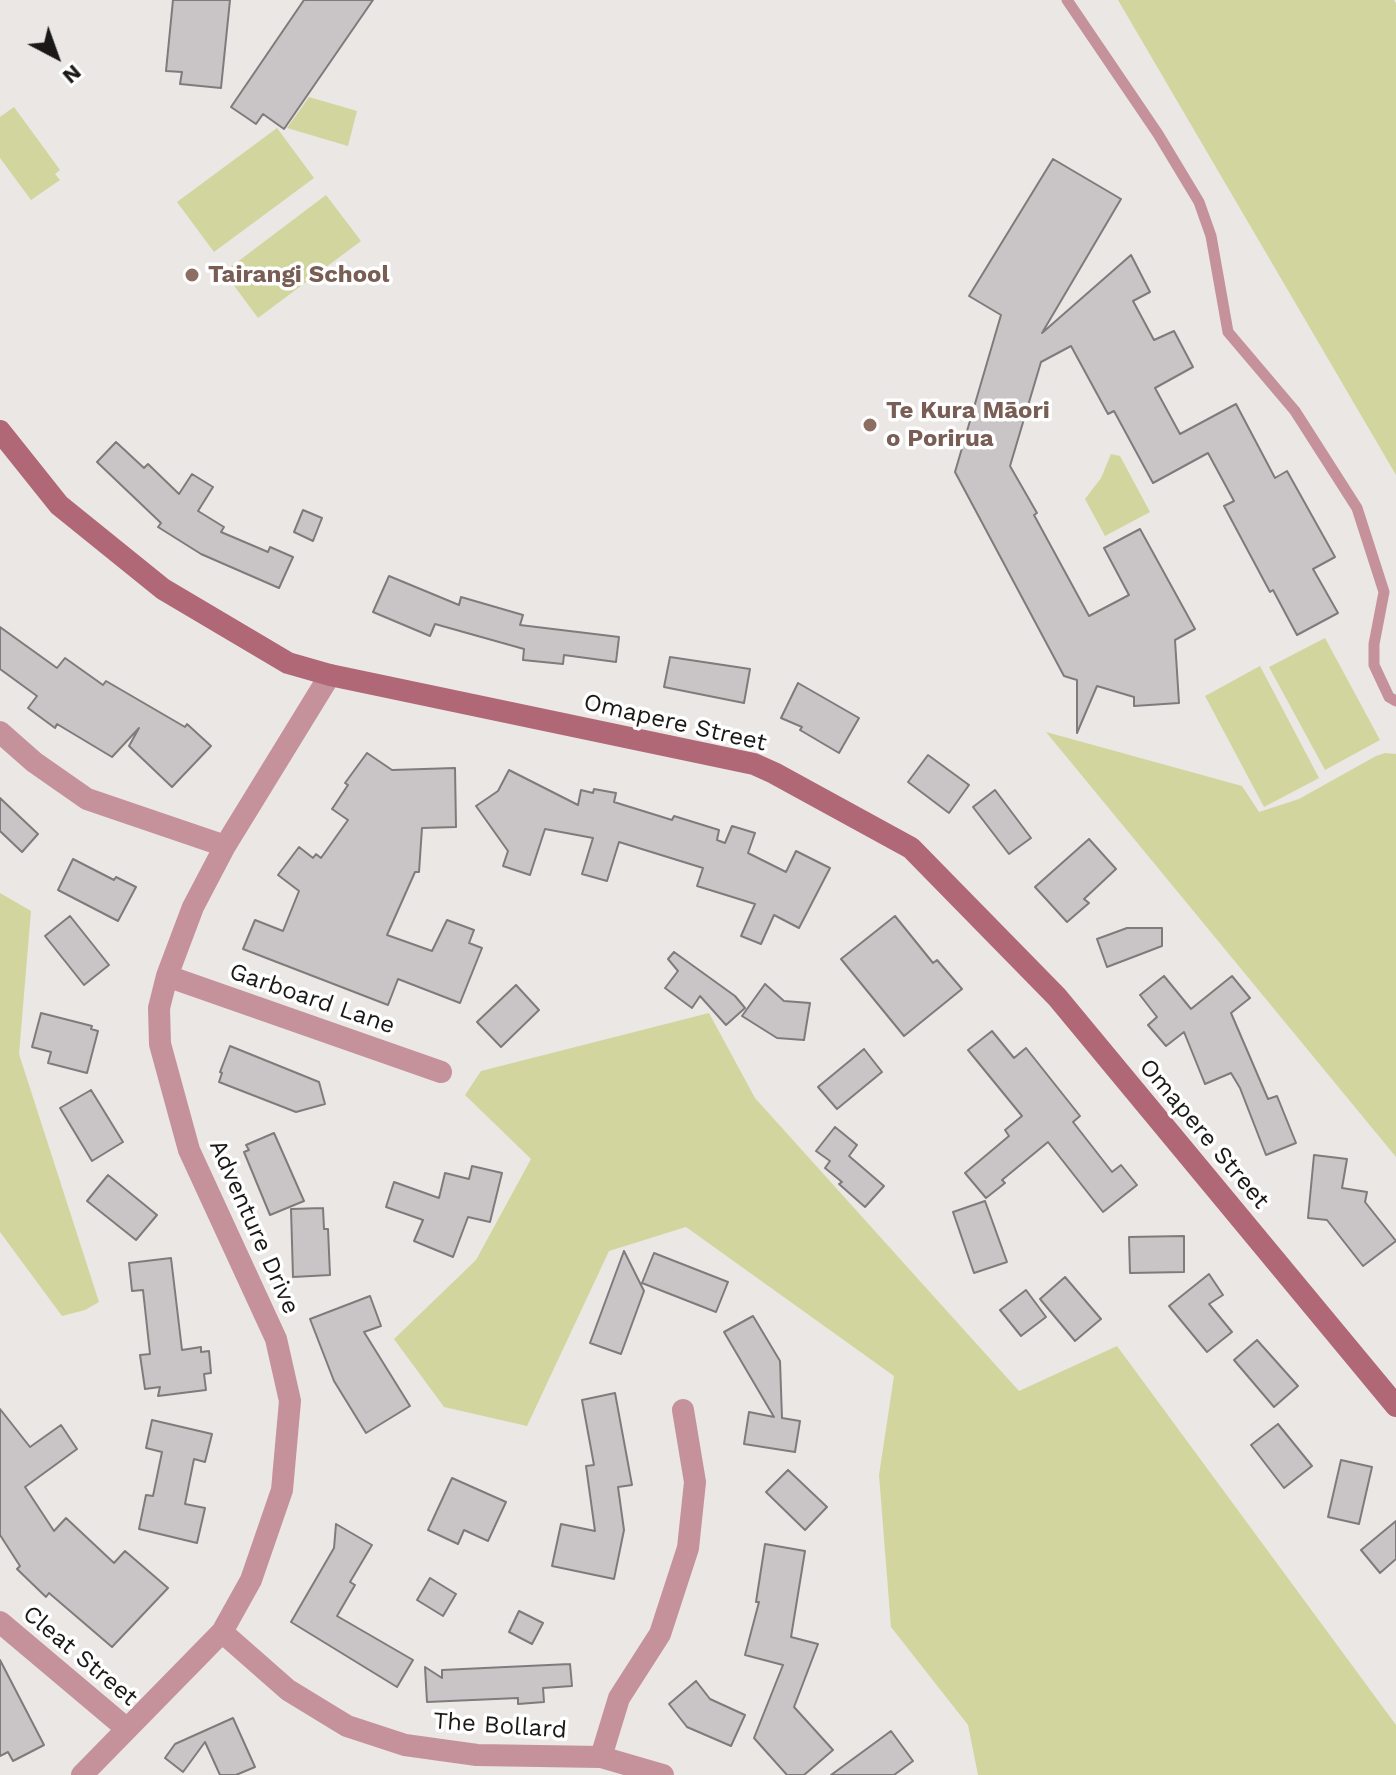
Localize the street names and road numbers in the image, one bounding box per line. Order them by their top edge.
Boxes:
street label: Omapere Street [581,688,769,758]
street label: Garboard Lane [225,957,399,1041]
street label: Omapere Street [1133,1053,1275,1215]
street label: Adventure Drive [203,1135,305,1319]
street label: Cleat Street [17,1600,143,1712]
street label: The Bollard [432,1707,568,1745]

